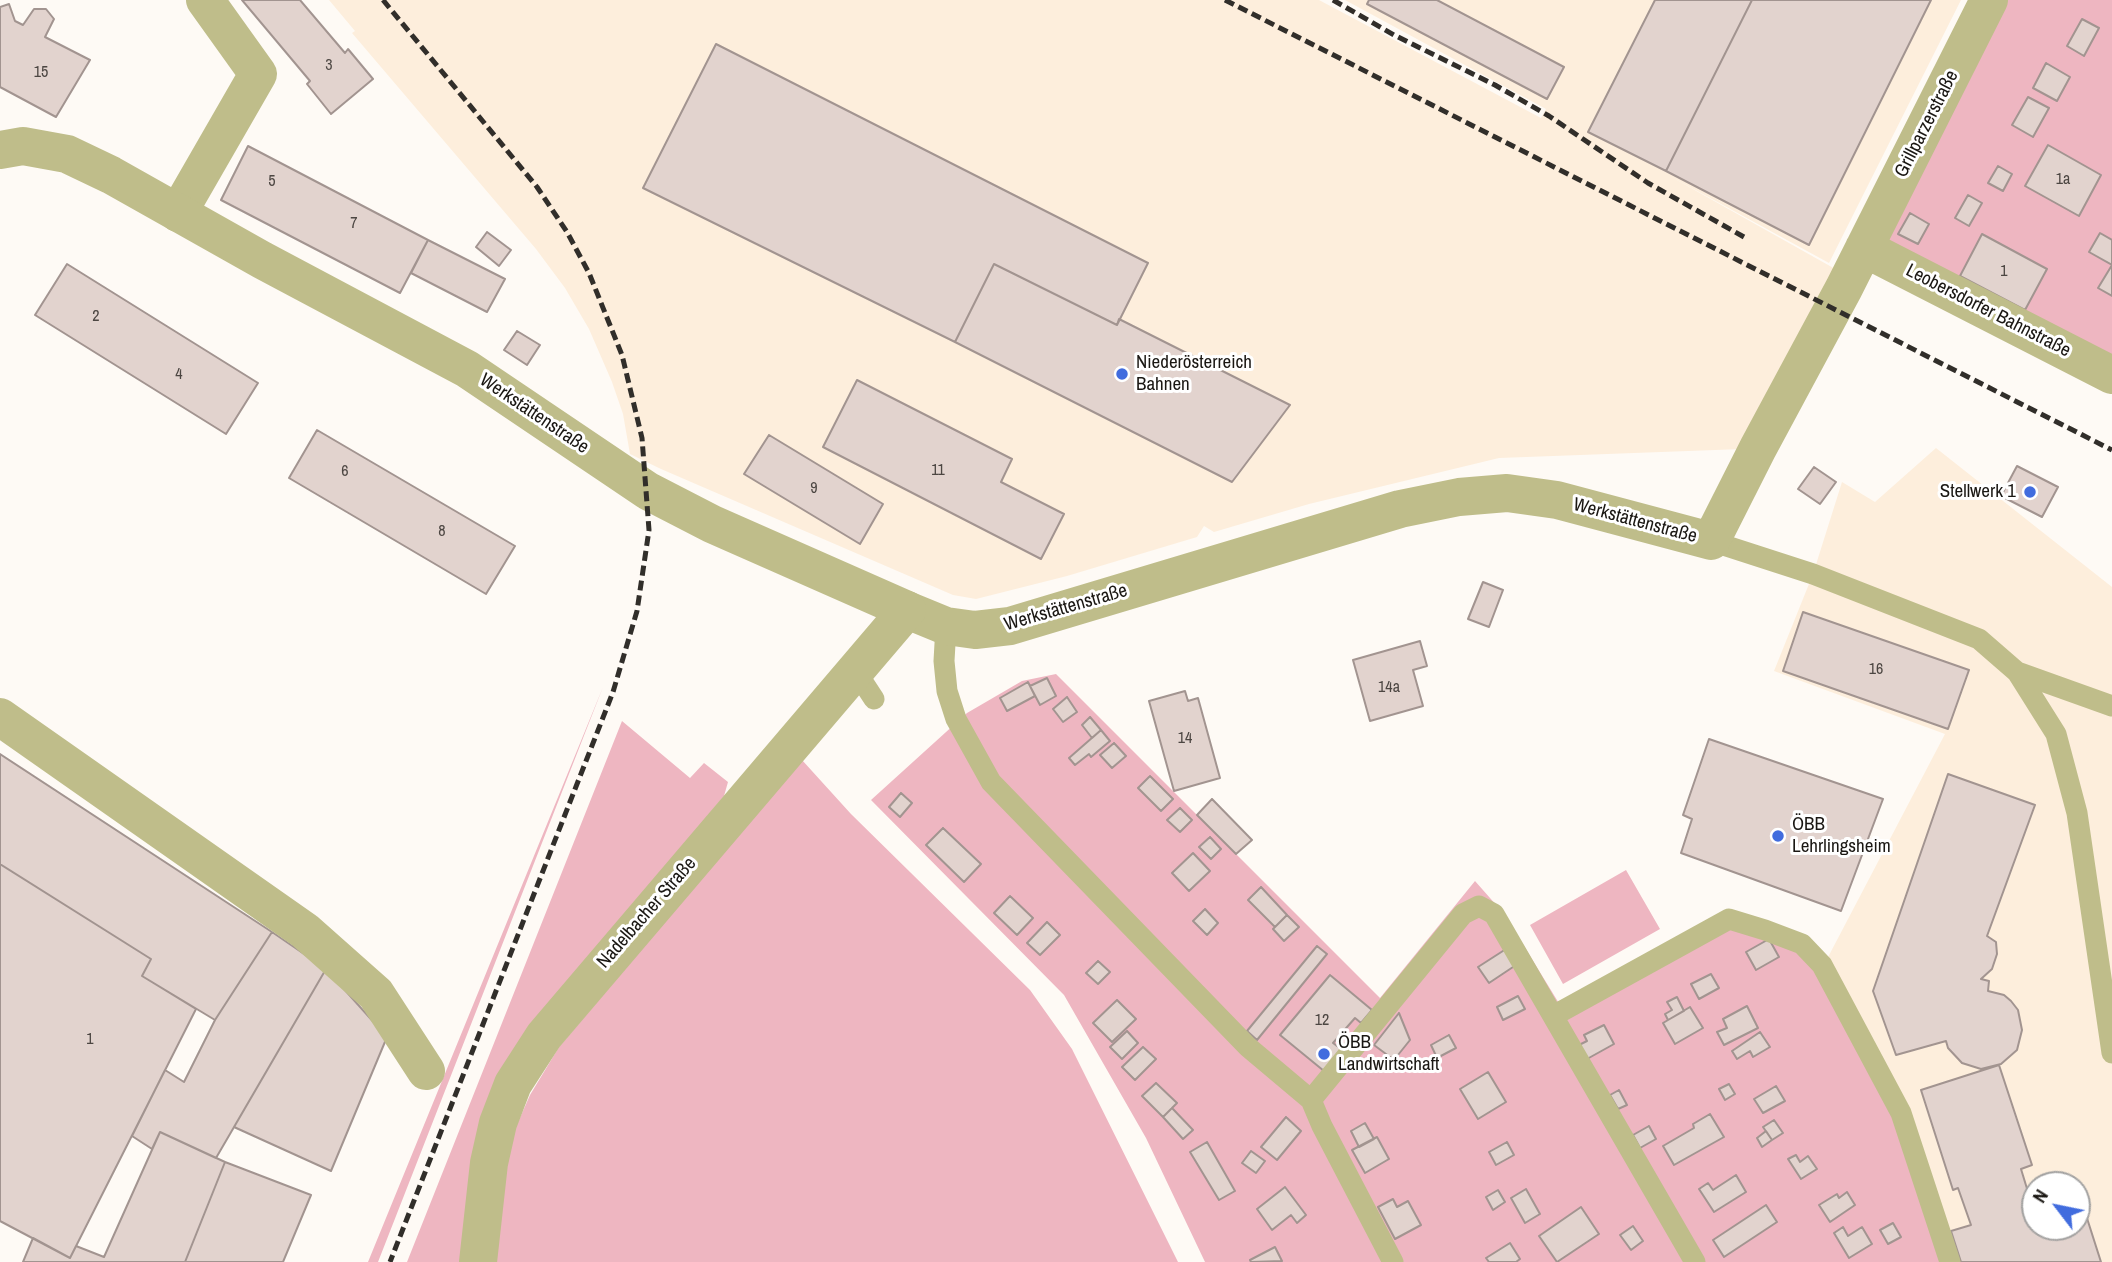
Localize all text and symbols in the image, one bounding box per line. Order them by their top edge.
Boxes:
house number: 3 [325,56,333,76]
house number: 15 [34,63,48,83]
street label: Grillparzerstraße [1890,67,1964,181]
house number: 1a [2056,170,2070,190]
house number: 5 [268,172,276,192]
house number: 7 [350,214,358,234]
street label: Leobersdorfer Bahnstraße [1902,260,2074,362]
house number: 1 [2000,262,2008,282]
house number: 2 [92,307,100,327]
place label: Niederösterreich Bahnen [1136,352,1252,396]
house number: 4 [175,365,183,385]
marker: Niederösterreich Bahnen [1114,366,1130,382]
street label: Werkstättenstraße [475,369,593,459]
house number: 11 [931,461,945,481]
house number: 6 [341,462,349,482]
house number: 9 [810,479,818,499]
place label: Stellwerk 1 [1940,481,2016,503]
marker: Stellwerk 1 [2022,484,2038,500]
street label: Werkstättenstraße [1571,494,1699,548]
house number: 8 [438,522,446,542]
street label: Werkstättenstraße [1002,580,1130,636]
house number: 16 [1869,660,1883,680]
house number: 14a [1378,678,1400,698]
house number: 14 [1178,729,1192,749]
place label: ÖBB Lehrlingsheim [1792,814,1891,858]
marker: ÖBB Lehrlingsheim [1770,828,1786,844]
street label: Nadelbacher Straße [593,853,701,973]
house number: 12 [1315,1011,1329,1031]
house number: 1 [86,1030,94,1050]
place label: ÖBB Landwirtschaft [1338,1032,1439,1076]
marker: ÖBB Landwirtschaft [1316,1046,1332,1062]
north arrow [2021,1171,2091,1241]
text: N [2026,1184,2054,1208]

